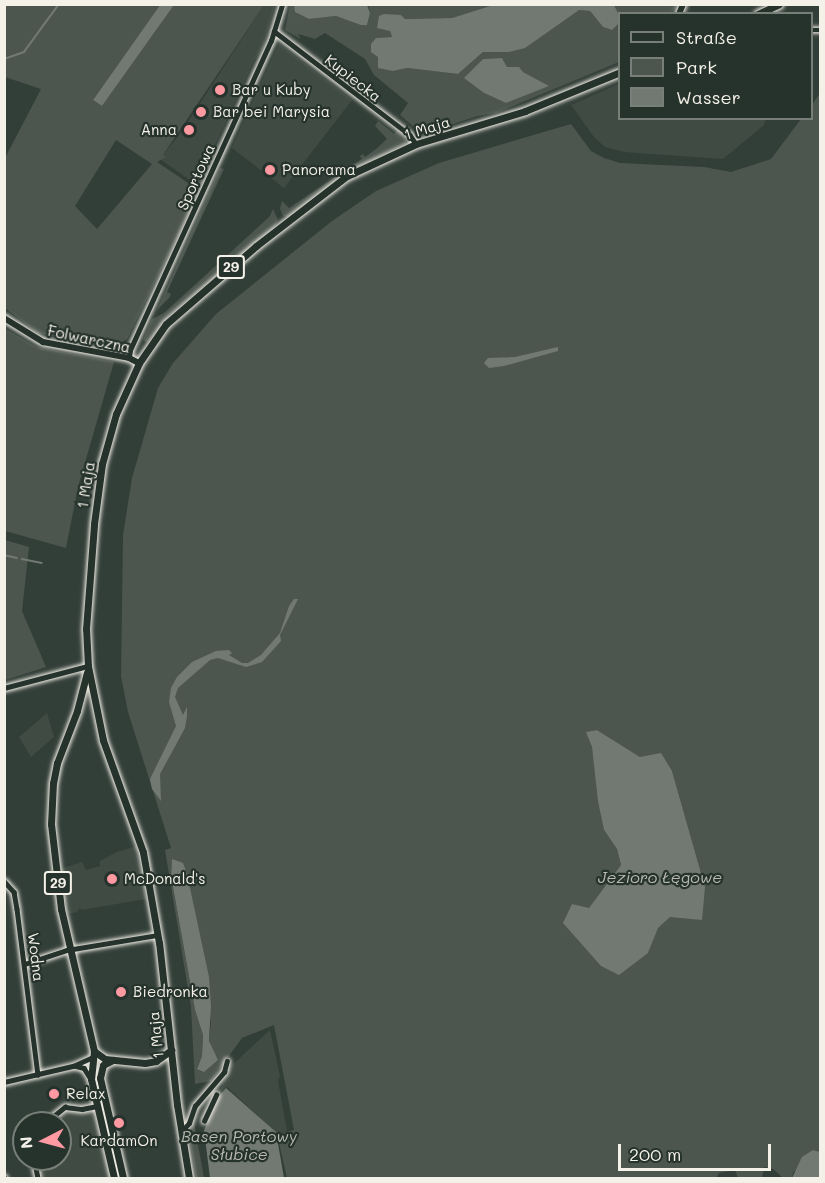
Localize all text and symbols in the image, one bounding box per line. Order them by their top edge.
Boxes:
legend [618,12,813,120]
text: Straße [676,25,737,49]
street label: Kupiecka [321,50,385,106]
text: Park [676,55,717,79]
place label: Bar u Kuby [232,81,311,99]
marker: Bar u Kuby [213,83,227,97]
text: Wasser [676,85,741,109]
place label: Bar bei Marysia [213,103,330,121]
marker: Bar bei Marysia [194,105,208,119]
street label: 1 Maja [402,112,452,144]
place label: Anna [141,121,177,139]
marker: Anna [182,123,196,137]
street label: Sportowa [173,141,219,213]
place label: Panorama [282,161,356,179]
marker: Panorama [263,163,277,177]
road number: 29 [216,256,246,278]
street label: Folwarczna [46,321,132,357]
street label: 1 Maja [73,460,99,510]
water label: Jezioro Łęgowe [598,867,722,887]
place label: McDonald's [124,870,206,888]
road number: 29 [43,872,73,894]
marker: McDonald's [105,872,119,886]
street label: Wodna [24,931,48,983]
place label: Biedronka [133,983,208,1001]
marker: Biedronka [114,985,128,999]
street label: 1 Maja [145,1011,167,1059]
place label: Relax [66,1085,106,1103]
marker: Relax [47,1087,61,1101]
north arrow [12,1111,72,1171]
marker: KardamOn [112,1116,126,1130]
water label: Basen Portowy Słubice [181,1126,297,1164]
place label: KardamOn [81,1132,157,1150]
scale bar [621,1132,774,1170]
text: N [15,1136,37,1150]
text: 200 m [629,1142,681,1166]

